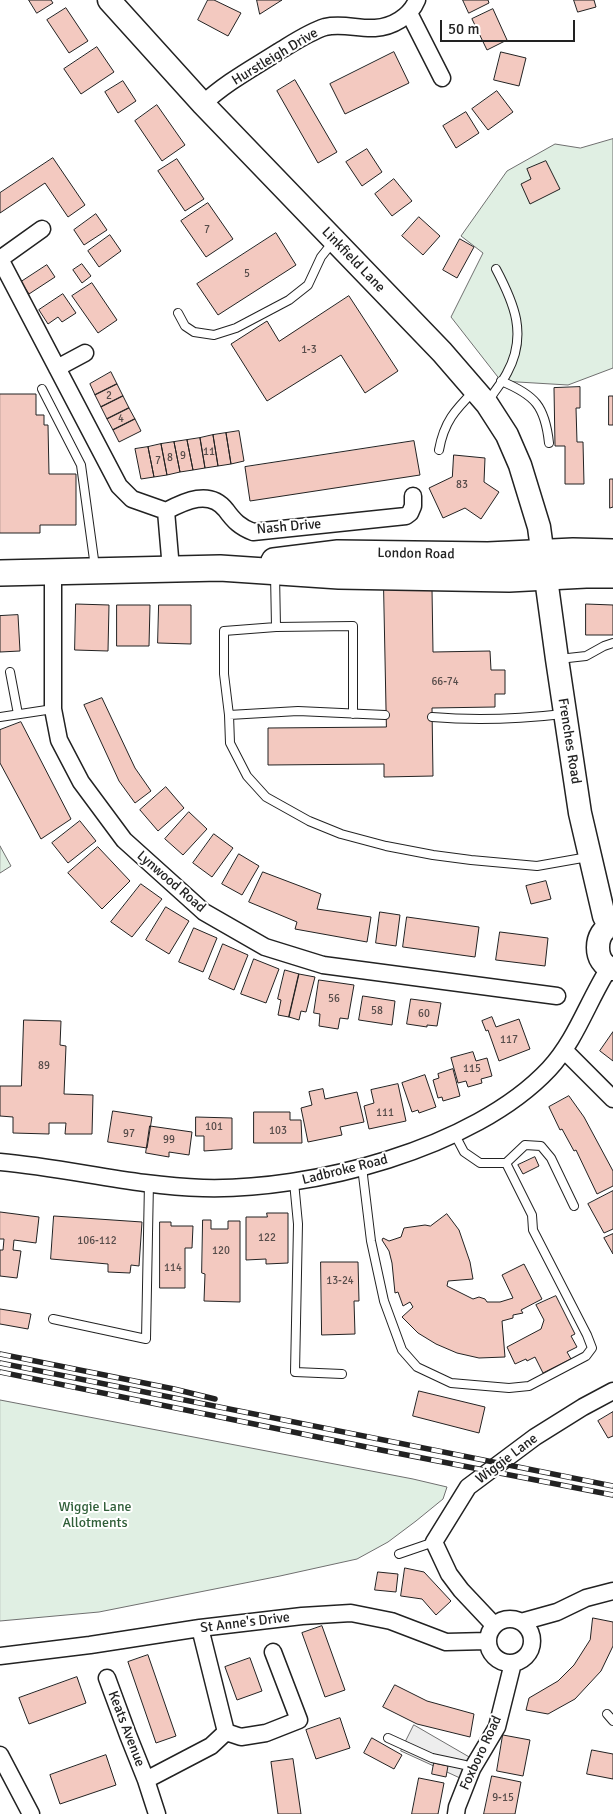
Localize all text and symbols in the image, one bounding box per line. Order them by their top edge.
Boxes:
scale bar [443,10,578,42]
text: 50 m [448,20,479,38]
street label: Hurstleigh Drive [229,25,321,89]
house number: 7 [204,223,210,237]
street label: Linkfield Lane [318,224,388,296]
house number: 5 [244,267,250,281]
house number: 1-3 [301,343,317,357]
house number: 2 [106,389,112,403]
house number: 4 [118,412,124,426]
house number: 11 [203,445,215,459]
house number: 9 [180,449,186,463]
house number: 8 [167,451,173,465]
house number: 7 [155,454,161,468]
house number: 83 [456,478,468,492]
street label: Nash Drive [256,516,322,538]
street label: London Road [377,545,455,563]
house number: 66-74 [431,675,459,689]
street label: Frenches Road [554,697,584,785]
street label: Lynwood Road [133,848,209,916]
house number: 56 [328,992,340,1006]
house number: 58 [371,1004,383,1018]
house number: 60 [418,1007,430,1021]
house number: 117 [500,1033,518,1047]
house number: 89 [38,1059,50,1073]
house number: 115 [463,1062,481,1076]
house number: 111 [376,1106,394,1120]
house number: 101 [205,1120,223,1134]
house number: 103 [269,1124,287,1138]
house number: 97 [123,1127,135,1141]
house number: 99 [163,1133,175,1147]
street label: Ladbroke Road [300,1151,390,1189]
house number: 122 [258,1231,276,1245]
house number: 106-112 [77,1234,117,1248]
house number: 120 [212,1244,230,1258]
house number: 114 [164,1261,182,1275]
house number: 13-24 [326,1274,354,1288]
street label: Wiggie Lane [473,1430,541,1488]
park label: Wiggie Lane Allotments [58,1499,132,1531]
street label: St Anne's Drive [199,1609,291,1637]
street label: Keats Avenue [104,1689,148,1769]
street label: Foxboro Road [456,1713,506,1793]
house number: 9-15 [492,1791,514,1805]

